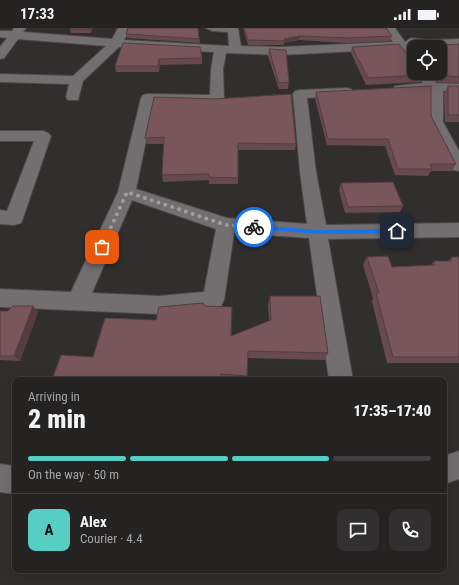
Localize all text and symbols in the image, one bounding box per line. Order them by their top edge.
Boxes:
text: 17:33 [20,5,54,23]
map controls [407,40,447,80]
button: locate [407,40,447,80]
courier [234,207,274,247]
pin [380,214,414,248]
icon: bike [243,216,265,238]
icon: home [386,220,408,242]
pin [85,230,119,264]
icon: bag [91,236,113,258]
text: Arriving in [28,389,80,404]
text: 17:35–17:40 [353,402,431,420]
text: 2 min [28,404,86,434]
text: On the way · 50 m [28,467,119,482]
button: chat [337,509,379,551]
button: phone [389,509,431,551]
text: Alex [80,513,107,531]
text: A [45,521,53,539]
text: Courier · 4.4 [80,531,143,546]

